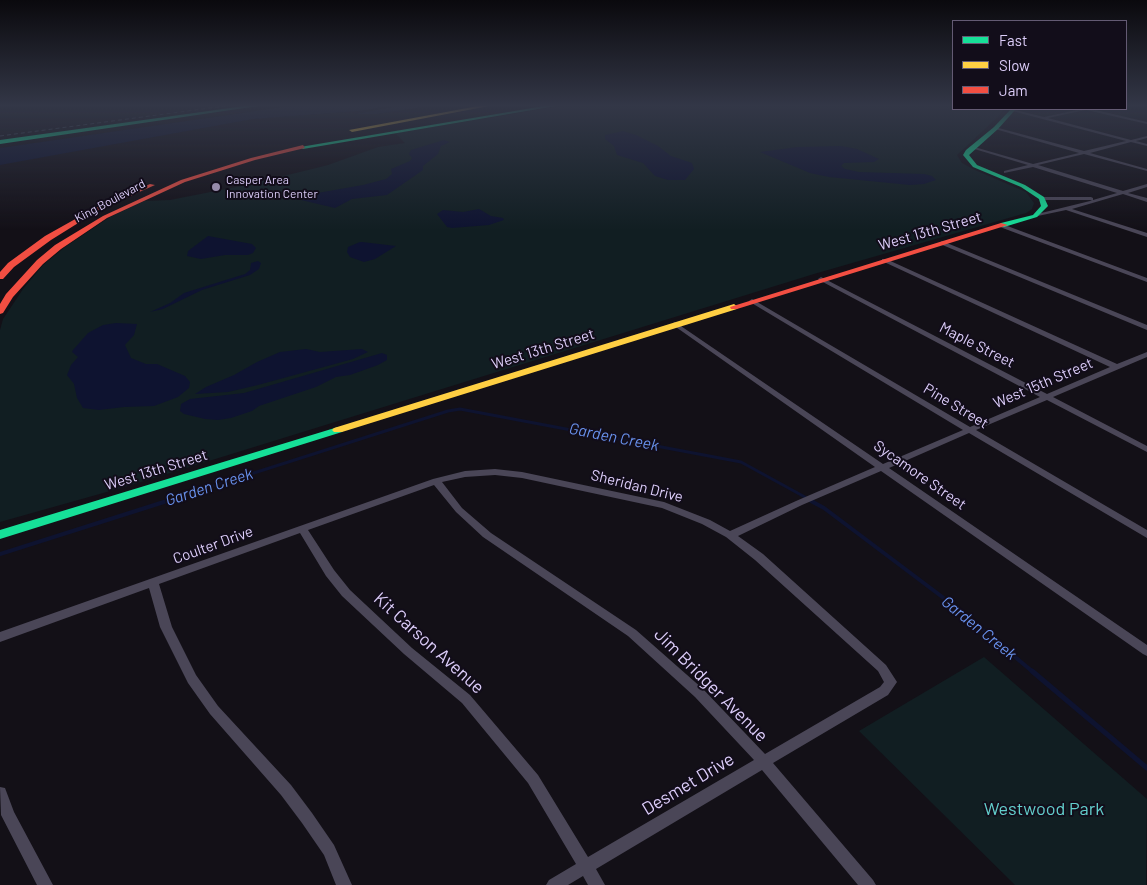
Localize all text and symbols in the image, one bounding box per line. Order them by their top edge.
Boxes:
legend [952,20,1127,110]
text: Fast [999,31,1027,49]
text: Slow [999,56,1030,74]
text: Jam [999,81,1028,99]
place label: Casper Area Innovation Center [226,173,318,201]
street label: King Boulevard [72,176,148,226]
marker: Casper Area Innovation Center [210,181,222,193]
street label: West 13th Street [876,208,984,254]
street label: Maple Street [936,318,1018,372]
street label: West 13th Street [489,325,597,373]
street label: West 15th Street [991,354,1095,412]
street label: Pine Street [920,380,992,432]
water label: Garden Creek [568,419,660,455]
street label: Sycamore Street [870,436,970,514]
street label: West 13th Street [102,446,210,494]
water label: Garden Creek [163,464,255,510]
street label: Sheridan Drive [589,466,685,506]
street label: Coulter Drive [171,522,255,568]
street label: Kit Carson Avenue [369,588,489,698]
water label: Garden Creek [938,592,1020,664]
street label: Jim Bridger Avenue [650,624,772,746]
street label: Desmet Drive [638,748,738,820]
park label: Westwood Park [984,798,1104,820]

